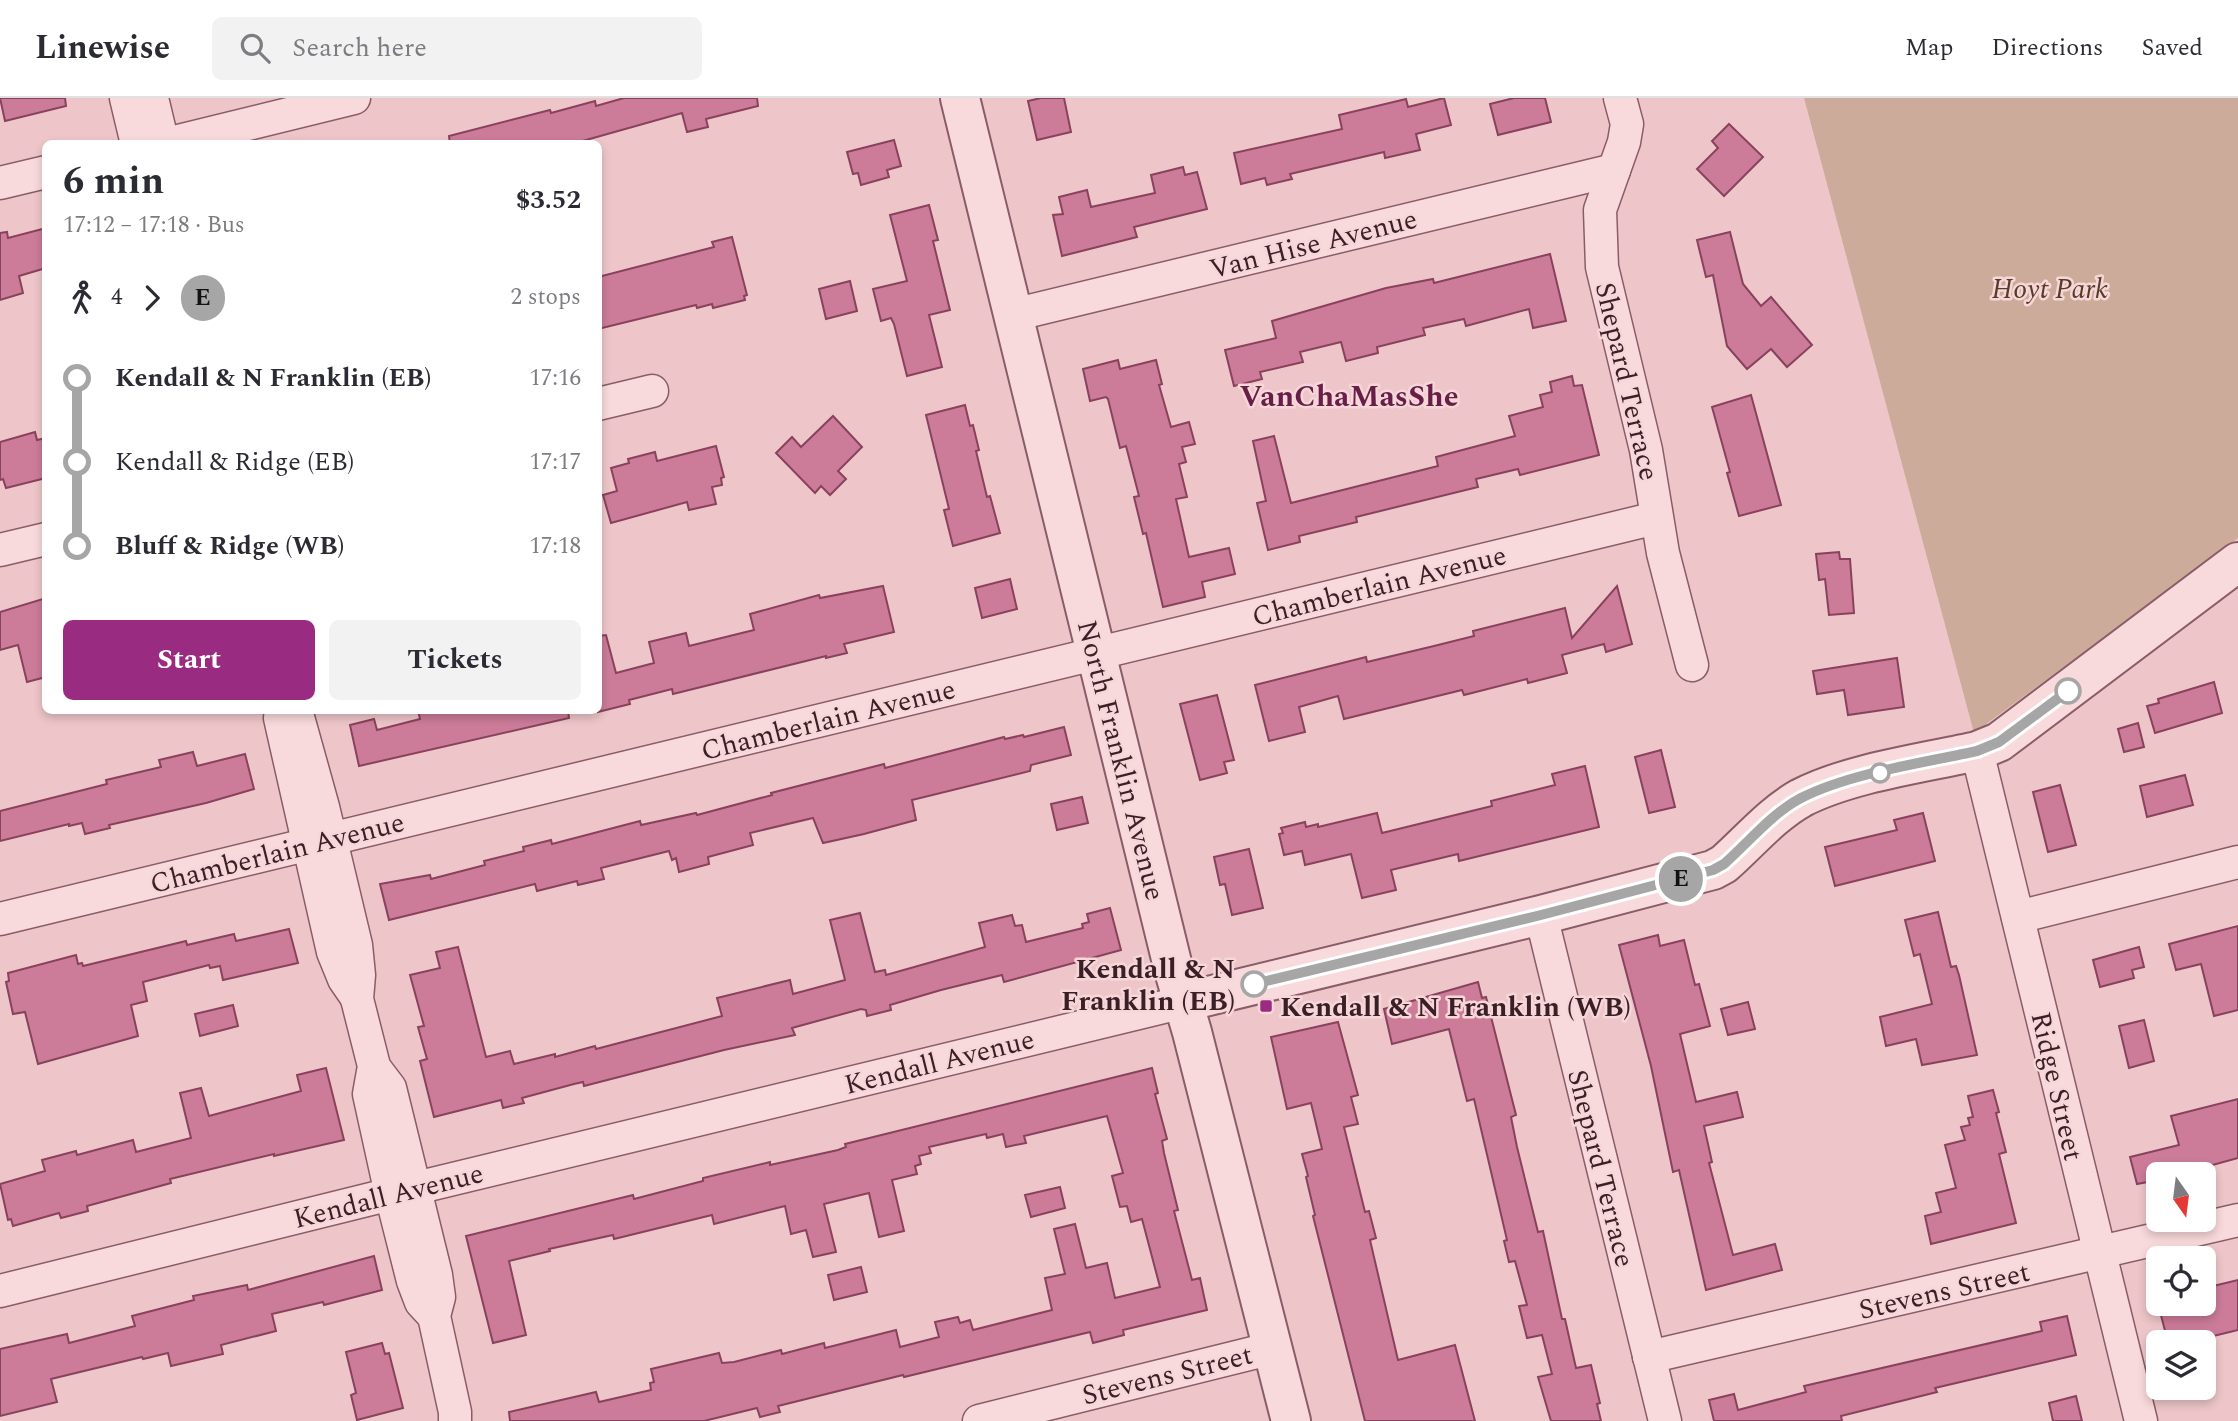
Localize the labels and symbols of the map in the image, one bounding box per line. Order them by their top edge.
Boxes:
street label: Van Hise Avenue [1205,198,1422,291]
park label: Hoyt Park [1992,268,2108,311]
street label: Shepard Terrace [1583,278,1670,485]
district label: VanChaMasShe [1239,374,1459,420]
street label: Chamberlain Avenue [1248,534,1511,639]
street label: North Franklin Avenue [1065,616,1176,905]
street label: Chamberlain Avenue [697,668,960,773]
unlabelled marker [2055,678,2081,704]
unlabelled marker [1870,763,1890,783]
street label: Chamberlain Avenue [146,801,409,906]
line badge: E [1658,856,1704,902]
place label: Kendall & N Franklin (EB) [1061,948,1235,1023]
marker: Kendall & N Franklin (EB) [1241,971,1267,997]
place label: Kendall & N Franklin (WB) [1280,986,1631,1029]
marker: Kendall & N Franklin (WB) [1258,998,1274,1014]
street label: Ridge Street [2018,1007,2095,1165]
street label: Kendall Avenue [840,1018,1039,1107]
street label: Shepard Terrace [1555,1065,1646,1272]
street label: Kendall Avenue [289,1152,488,1241]
north arrow [2146,1162,2216,1232]
street label: Stevens Street [1854,1251,2034,1332]
street label: Stevens Street [1078,1333,1257,1417]

